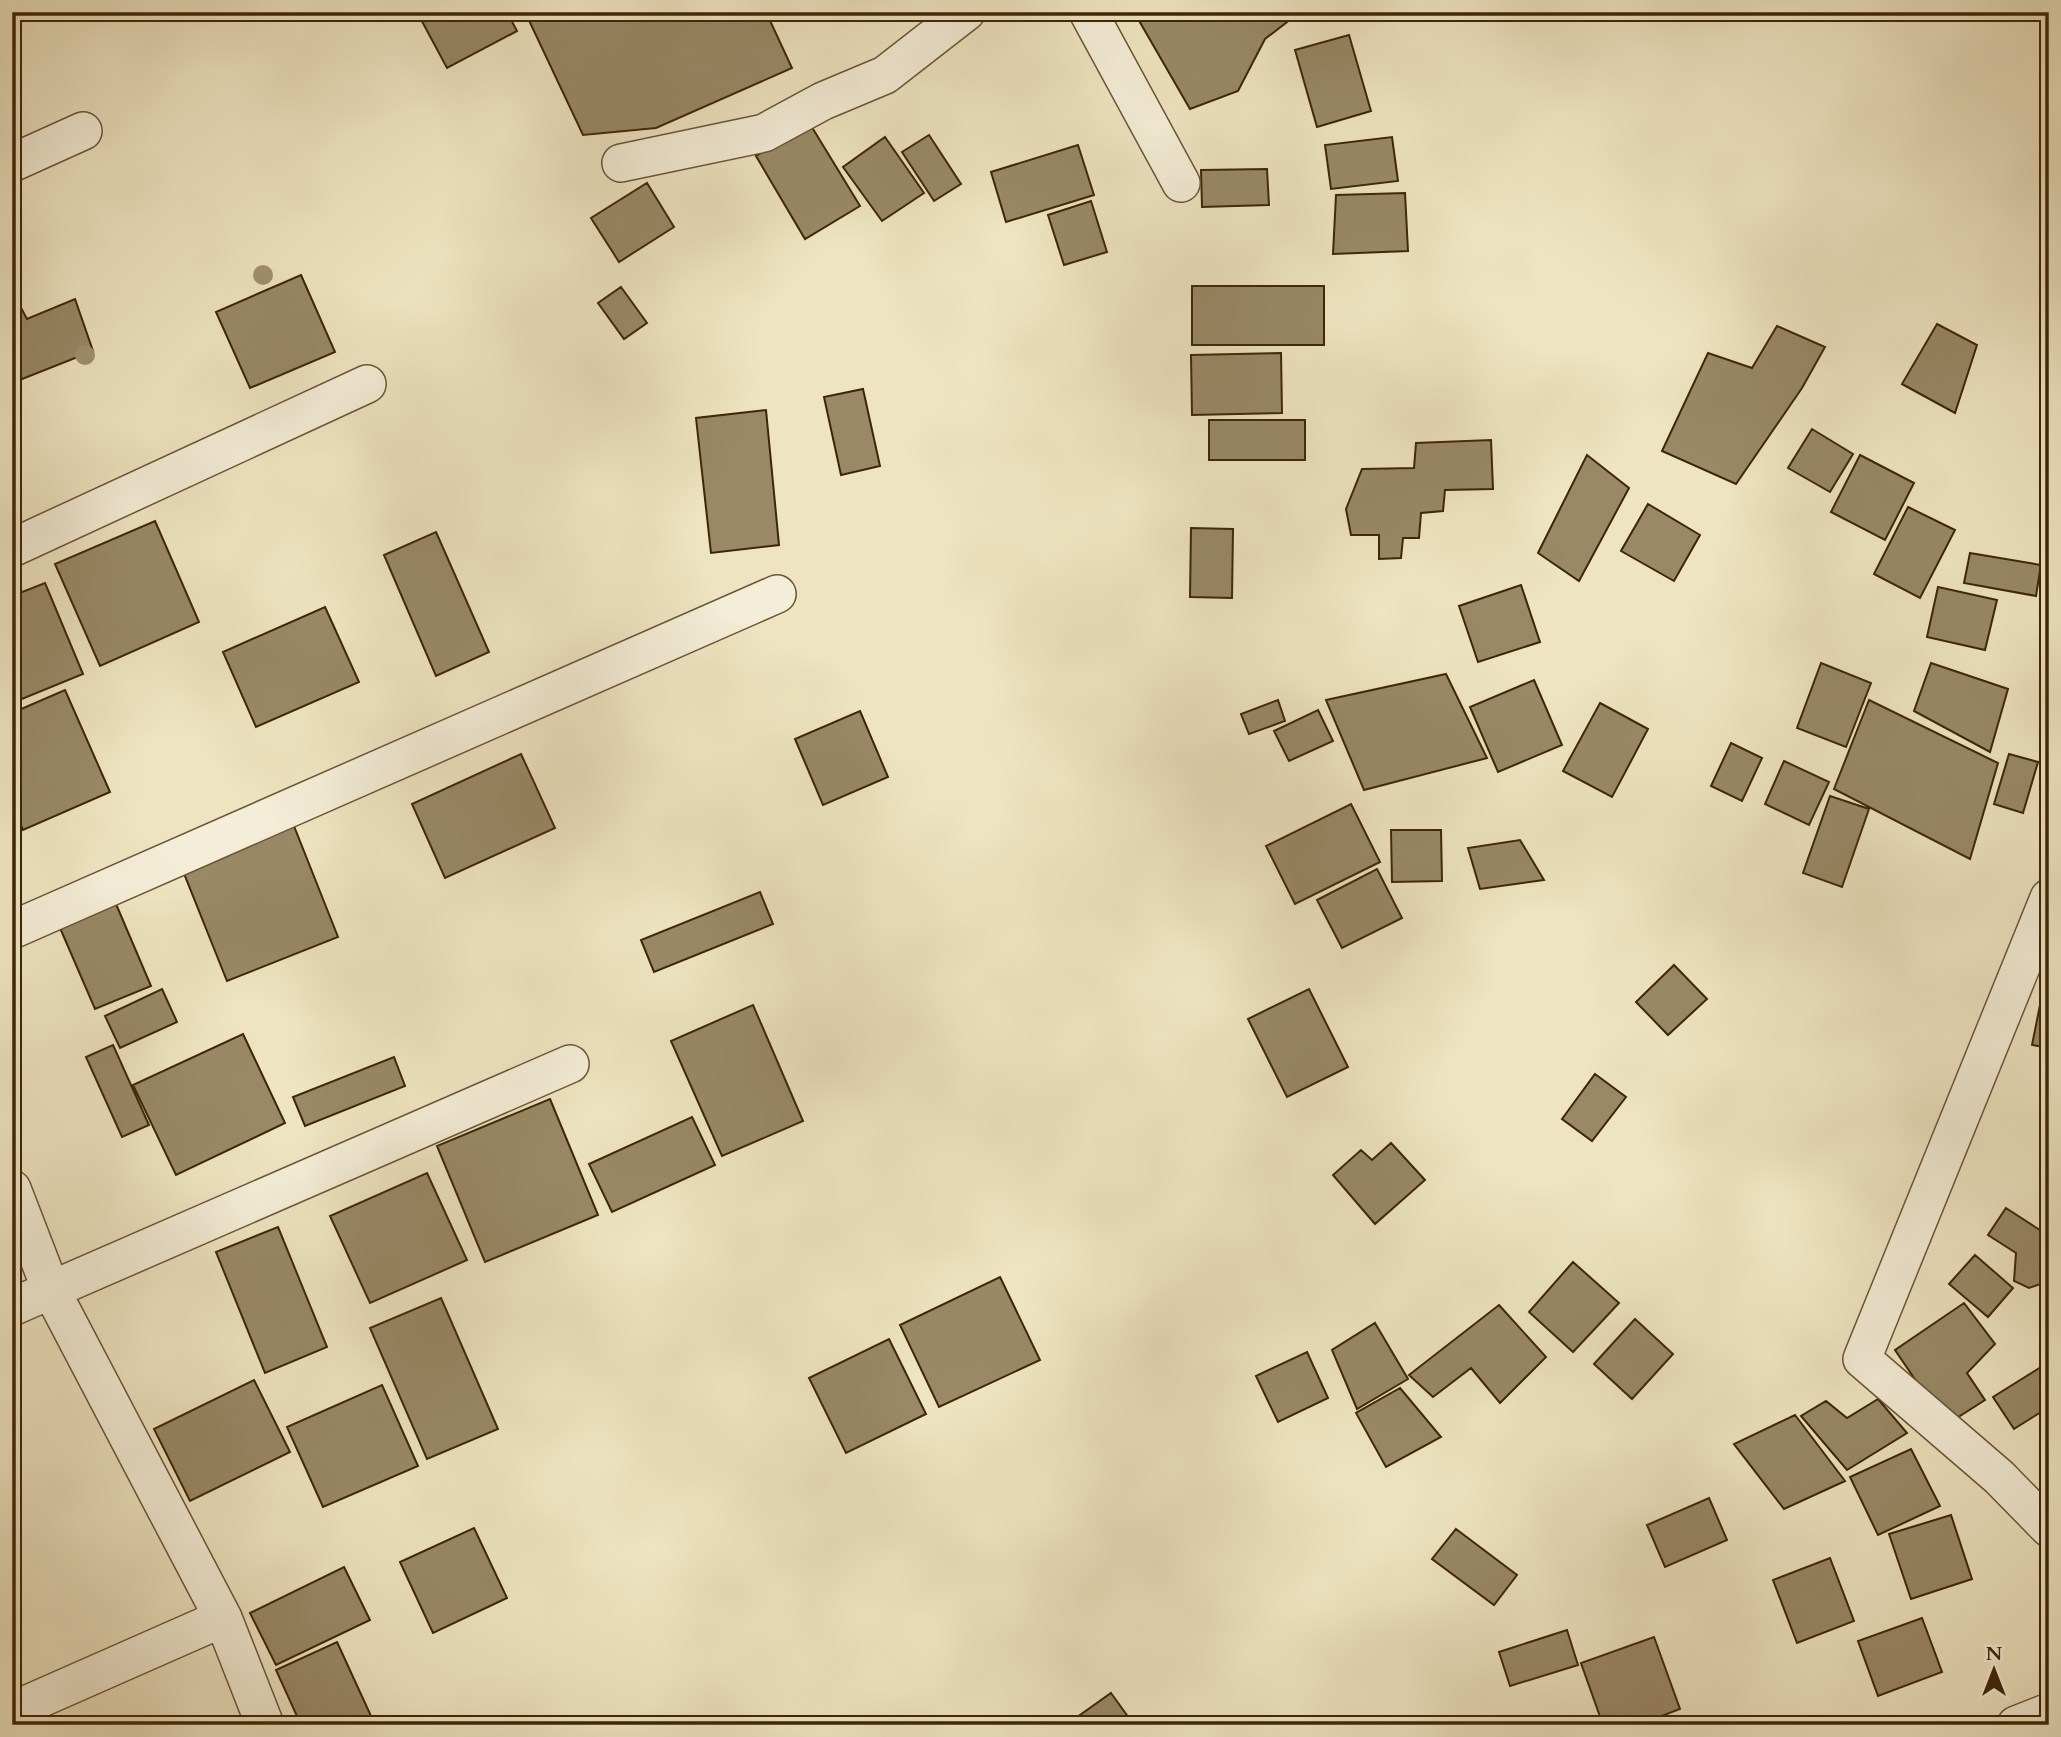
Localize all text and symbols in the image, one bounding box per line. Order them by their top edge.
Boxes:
north arrow [1960,1636,2030,1706]
text: N [1986,1641,2003,1667]

